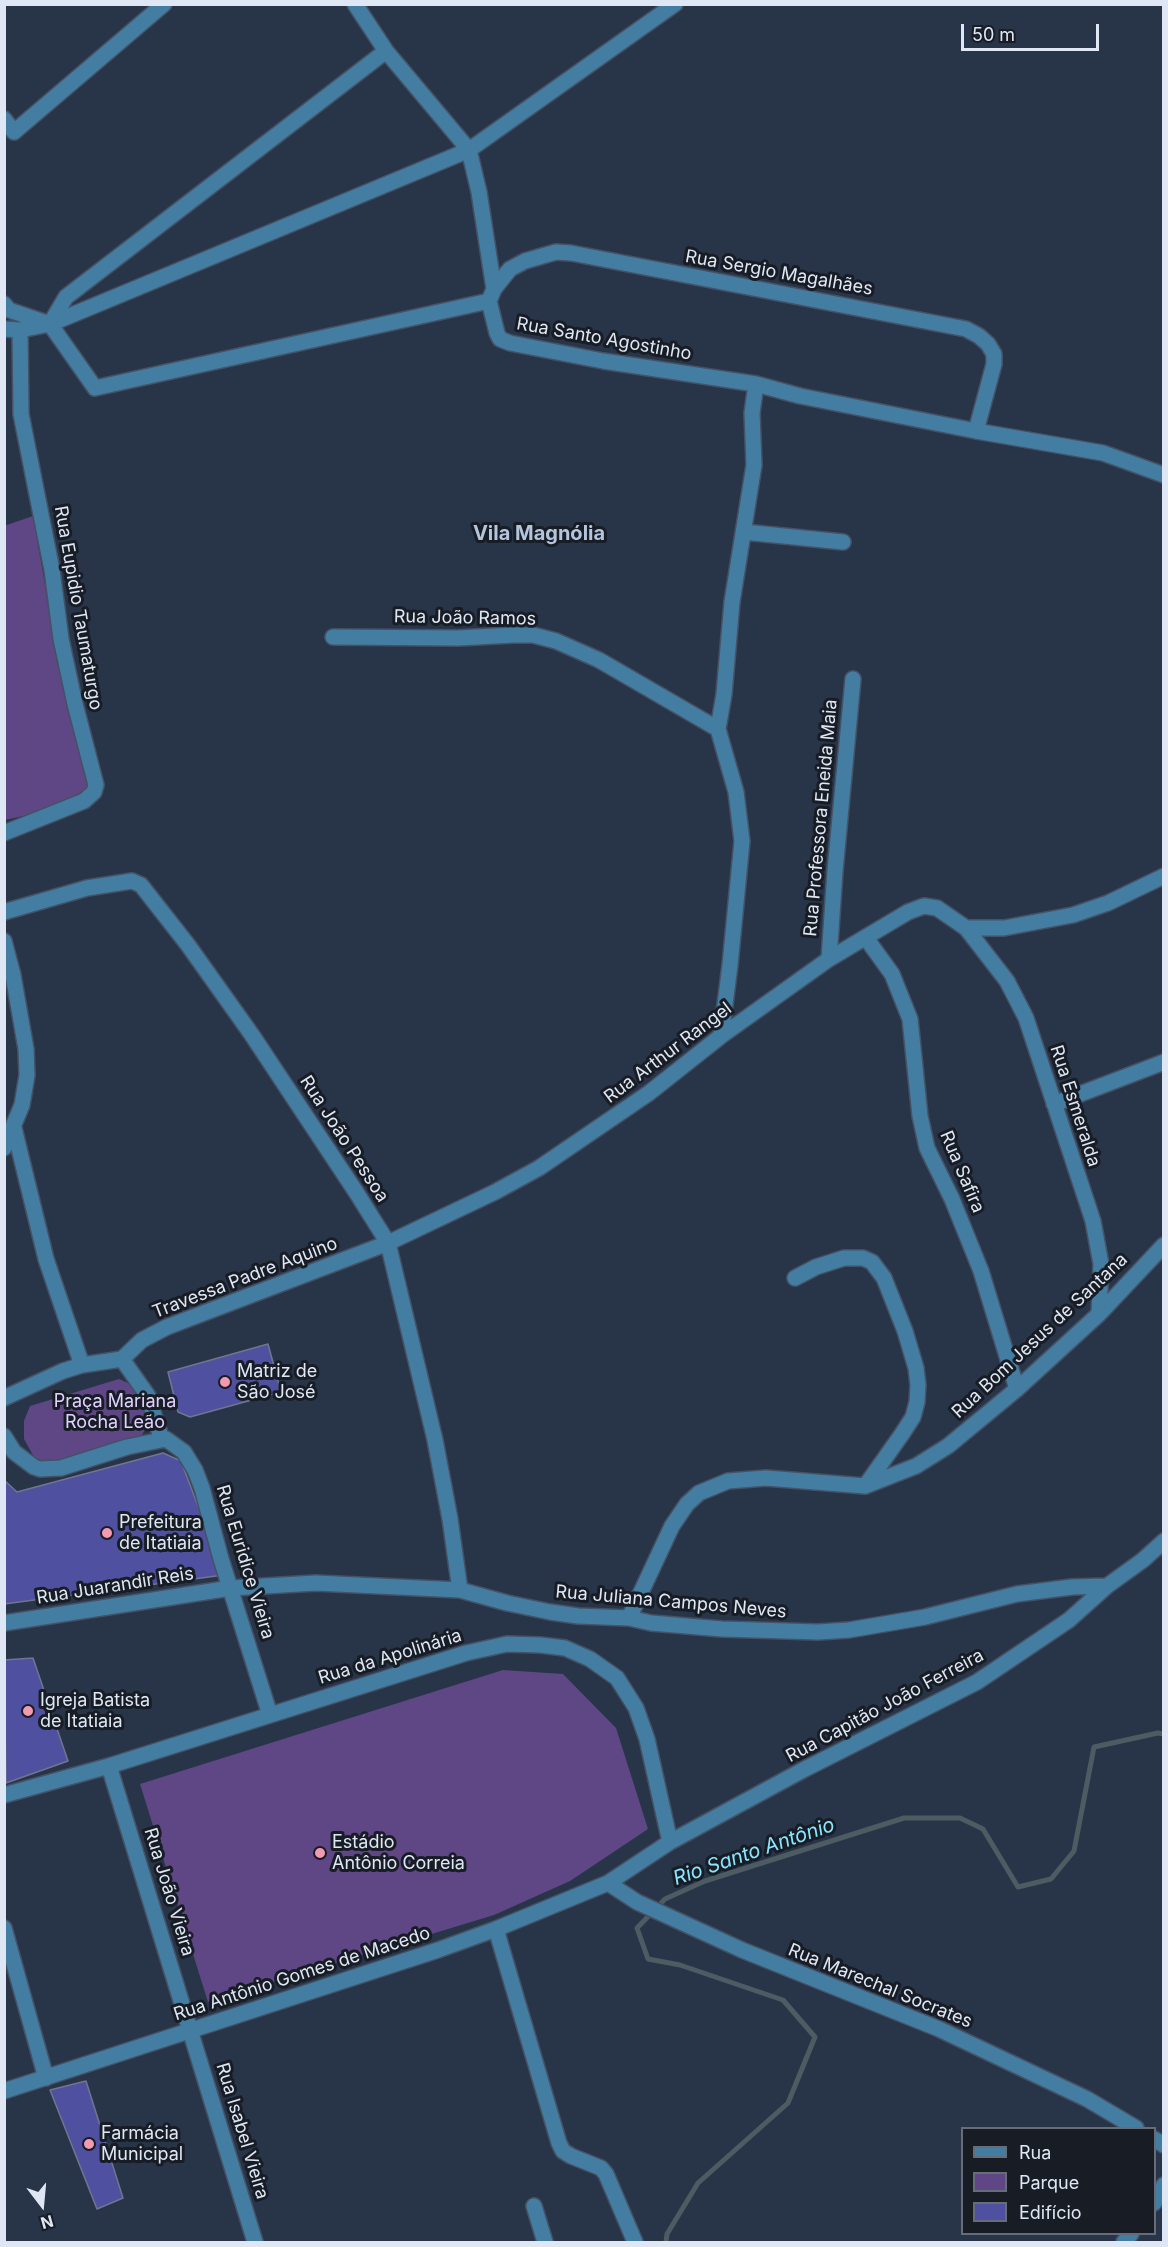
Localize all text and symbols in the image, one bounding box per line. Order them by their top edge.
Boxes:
scale bar [964,12,1102,50]
text: 50 m [972,24,1015,45]
street label: Rua Sergio Magalhães [684,246,874,300]
street label: Rua Santo Agostinho [515,313,693,365]
street label: Rua Eupidio Taumaturgo [49,504,107,712]
district label: Vila Magnólia [473,522,605,546]
street label: Rua João Ramos [394,606,536,630]
street label: Rua Professora Eneida Maia [800,699,842,937]
street label: Rua Arthur Rangel [600,998,736,1108]
street label: Rua Esmeralda [1045,1043,1105,1169]
street label: Rua João Pessoa [295,1072,393,1206]
street label: Rua Safira [935,1128,989,1216]
street label: Travessa Padre Aquino [150,1233,340,1323]
street label: Rua Bom Jesus de Santana [948,1249,1132,1423]
place label: Matriz de São José [237,1361,317,1404]
marker: Matriz de São José [218,1375,232,1389]
park label: Praça Mariana Rocha Leão [54,1391,176,1434]
street label: Rua Euridice Vieira [211,1482,279,1642]
place label: Prefeitura de Itatiaia [119,1512,202,1555]
marker: Prefeitura de Itatiaia [100,1526,114,1540]
street label: Rua Juarandir Reis [35,1563,195,1609]
street label: Rua Juliana Campos Neves [555,1581,787,1623]
street label: Rua da Apolinária [316,1625,464,1689]
street label: Rua Capitão João Ferreira [782,1645,988,1767]
place label: Igreja Batista de Itatiaia [40,1690,150,1732]
marker: Igreja Batista de Itatiaia [21,1704,35,1718]
water label: Rio Santo Antônio [670,1813,838,1891]
street label: Rua João Vieira [139,1825,199,1959]
place label: Estádio Antônio Correia [332,1832,465,1874]
marker: Estádio Antônio Correia [313,1846,327,1860]
street label: Rua Antônio Gomes de Macedo [171,1922,433,2026]
street label: Rua Marechal Socrates [785,1939,975,2033]
street label: Rua Isabel Vieira [211,2060,273,2202]
place label: Farmácia Municipal [101,2123,183,2166]
legend [961,2127,1156,2235]
marker: Farmácia Municipal [82,2137,96,2151]
text: Rua [1019,2142,1051,2163]
text: Parque [1019,2172,1079,2193]
north arrow [12,2175,72,2235]
text: Edifício [1019,2202,1082,2223]
text: N [38,2211,56,2234]

